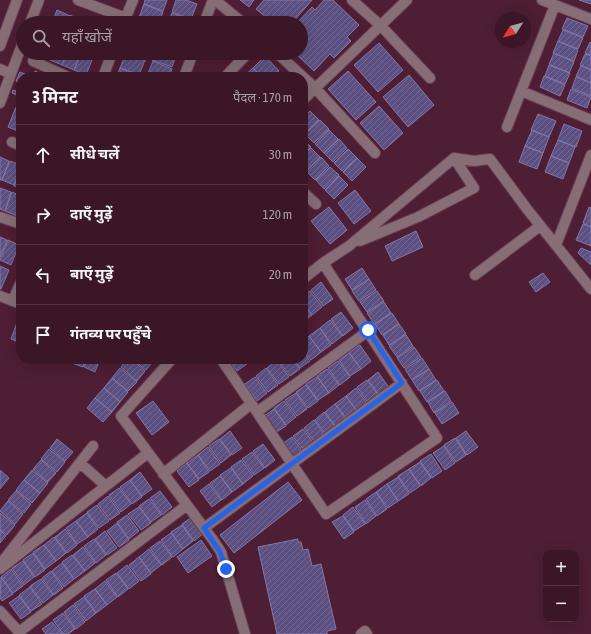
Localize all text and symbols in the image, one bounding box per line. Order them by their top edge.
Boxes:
north arrow [495,12,531,48]
search box [16,16,308,60]
icon: search [30,27,52,49]
text: यहाँ खोजें [62,28,112,45]
text: 3 मिनट [32,87,78,107]
text: पैदल · 170 m [233,90,292,105]
icon: ahead [32,144,54,166]
text: सीधे चलें [70,145,119,162]
text: 30 m [269,147,292,162]
icon: right [32,204,54,226]
text: दाएँ मुड़ें [70,205,112,222]
text: 120 m [263,207,292,222]
icon: left [32,264,54,286]
text: बाएँ मुड़ें [70,265,113,282]
text: 20 m [269,267,292,282]
route start [359,321,377,339]
icon: arrive [32,324,54,346]
text: गंतव्य पर पहुँचे [70,325,151,342]
map controls [543,550,579,622]
button: + [543,550,579,586]
route end [217,560,235,578]
button: − [543,586,579,622]

